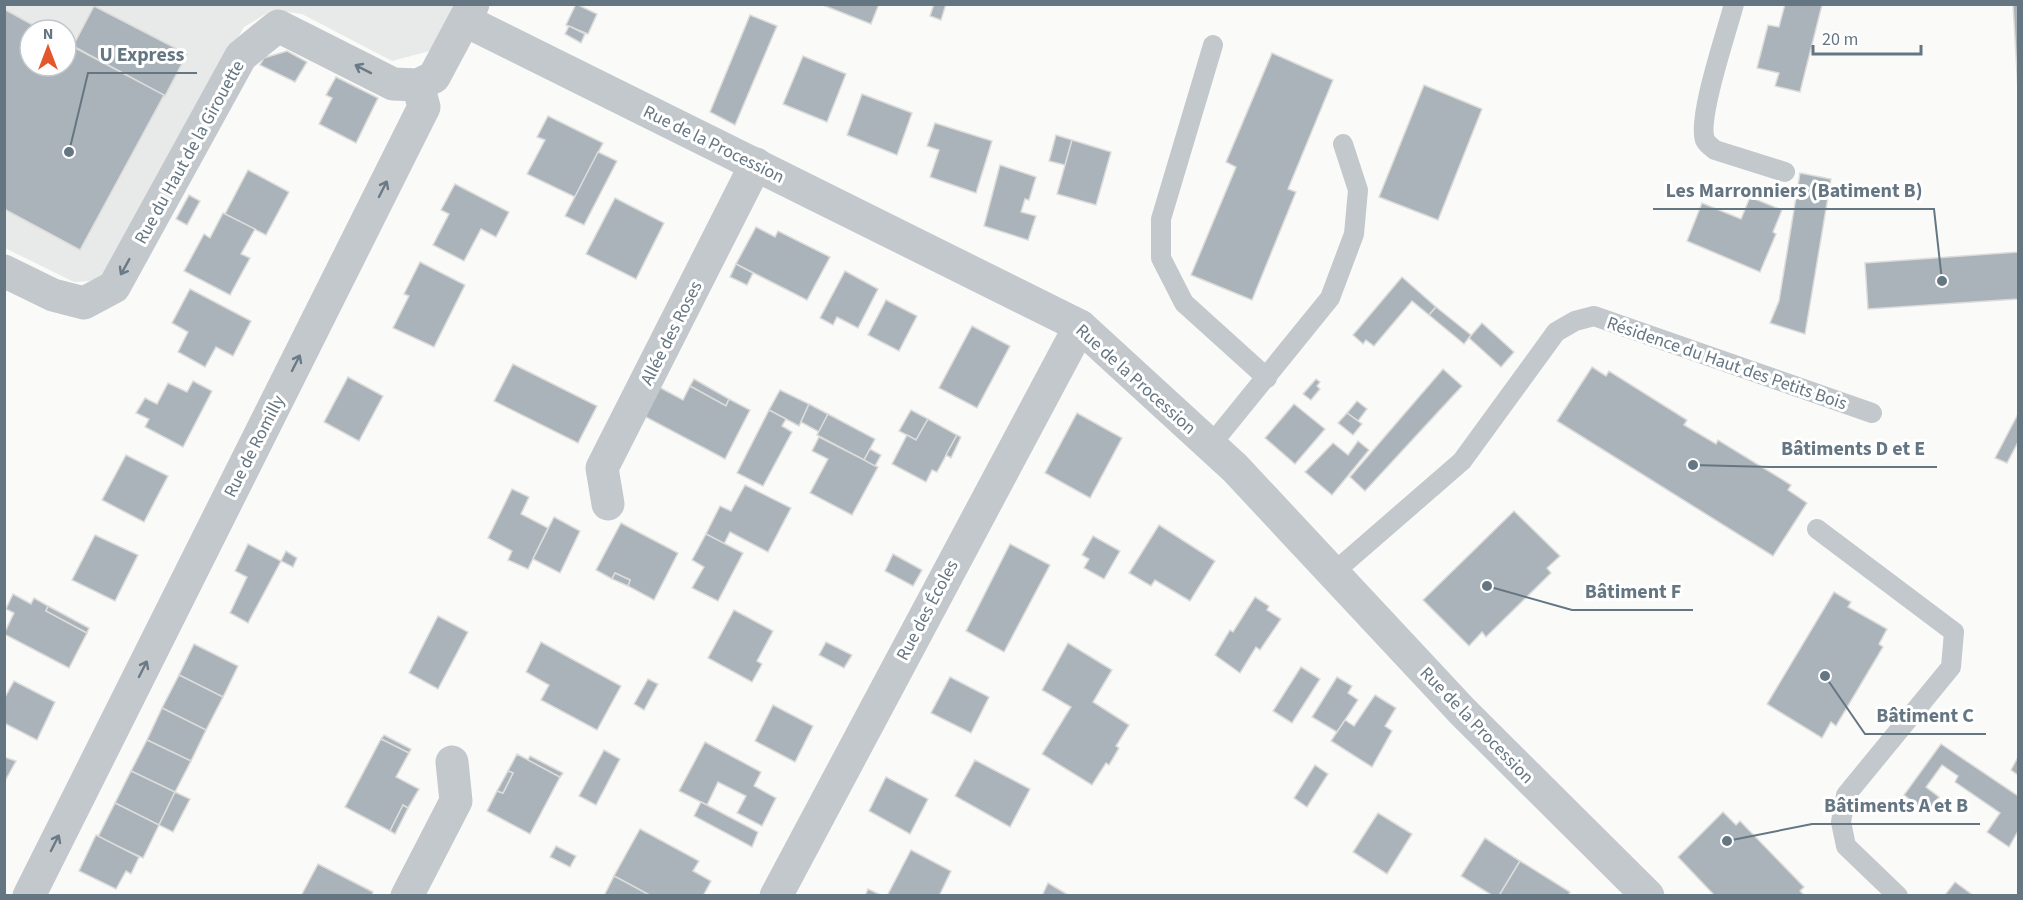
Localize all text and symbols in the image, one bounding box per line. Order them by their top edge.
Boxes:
north arrow [18,18,78,78]
scale bar [1813,18,1921,56]
text: N [43,23,53,45]
text: 20 m [1822,27,1858,52]
callout: U Express [88,35,197,73]
text: U Express [100,41,185,69]
street label: Rue du Haut de la Girouette [128,56,250,249]
one-way arrow [355,63,372,75]
street label: Rue de la Procession [639,99,789,189]
callout: Les Marronniers (Batiment B) [1653,171,1934,209]
text: Les Marronniers (Batiment B) [1665,177,1923,205]
one-way arrow [378,180,389,198]
one-way arrow [119,258,131,275]
street label: Allée des Roses [634,277,709,390]
street label: Résidence du Haut des Petits Bois [1604,311,1850,416]
street label: Rue de la Procession [1070,318,1201,440]
one-way arrow [290,354,302,372]
street label: Rue de Romilly [218,390,291,502]
callout: Bâtiments D et E [1769,429,1937,467]
text: Bâtiments D et E [1781,435,1925,463]
street label: Rue des Écoles [890,556,964,665]
callout: Bâtiment F [1572,572,1693,610]
text: Bâtiment F [1585,578,1681,606]
one-way arrow [137,660,149,678]
street label: Rue de la Procession [1414,661,1539,790]
callout: Bâtiment C [1865,696,1986,734]
text: Bâtiment C [1876,702,1974,730]
callout: Bâtiments A et B [1812,786,1980,824]
text: Bâtiments A et B [1824,792,1968,820]
one-way arrow [50,835,62,853]

